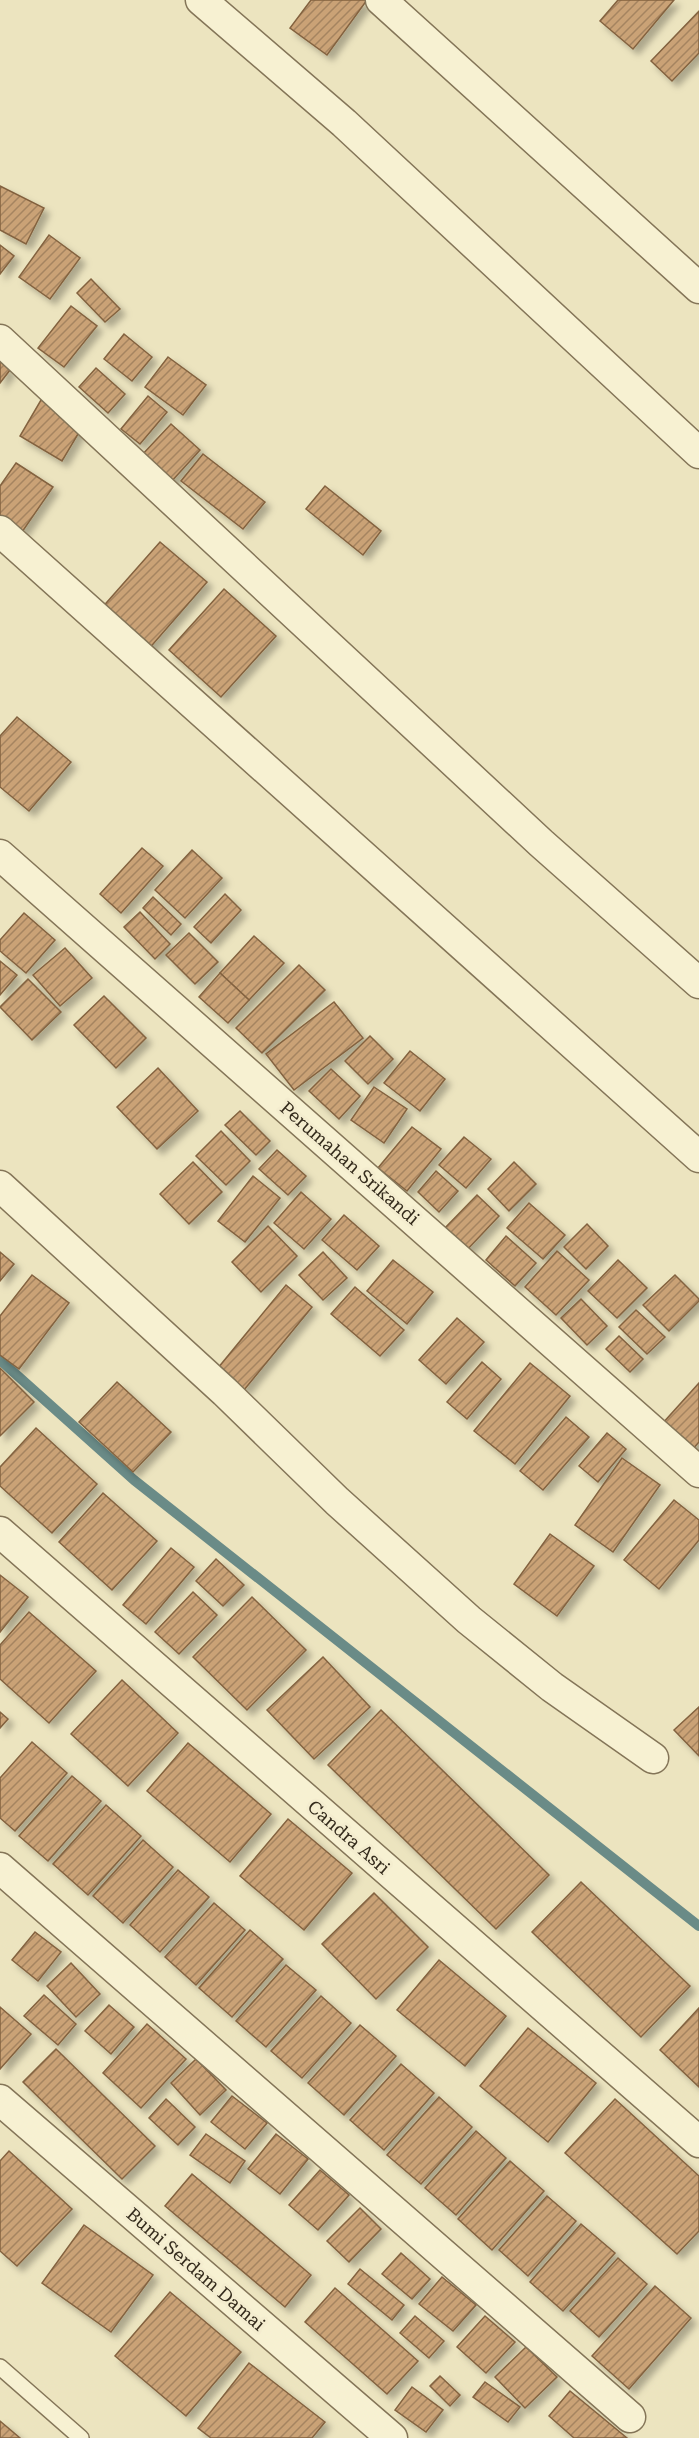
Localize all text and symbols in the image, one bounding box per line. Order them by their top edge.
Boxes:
street label: Perumahan Srikandi [276,1097,424,1229]
street label: Candra Asri [304,1796,394,1878]
street label: Bumi Serdam Damai [123,2203,270,2335]

